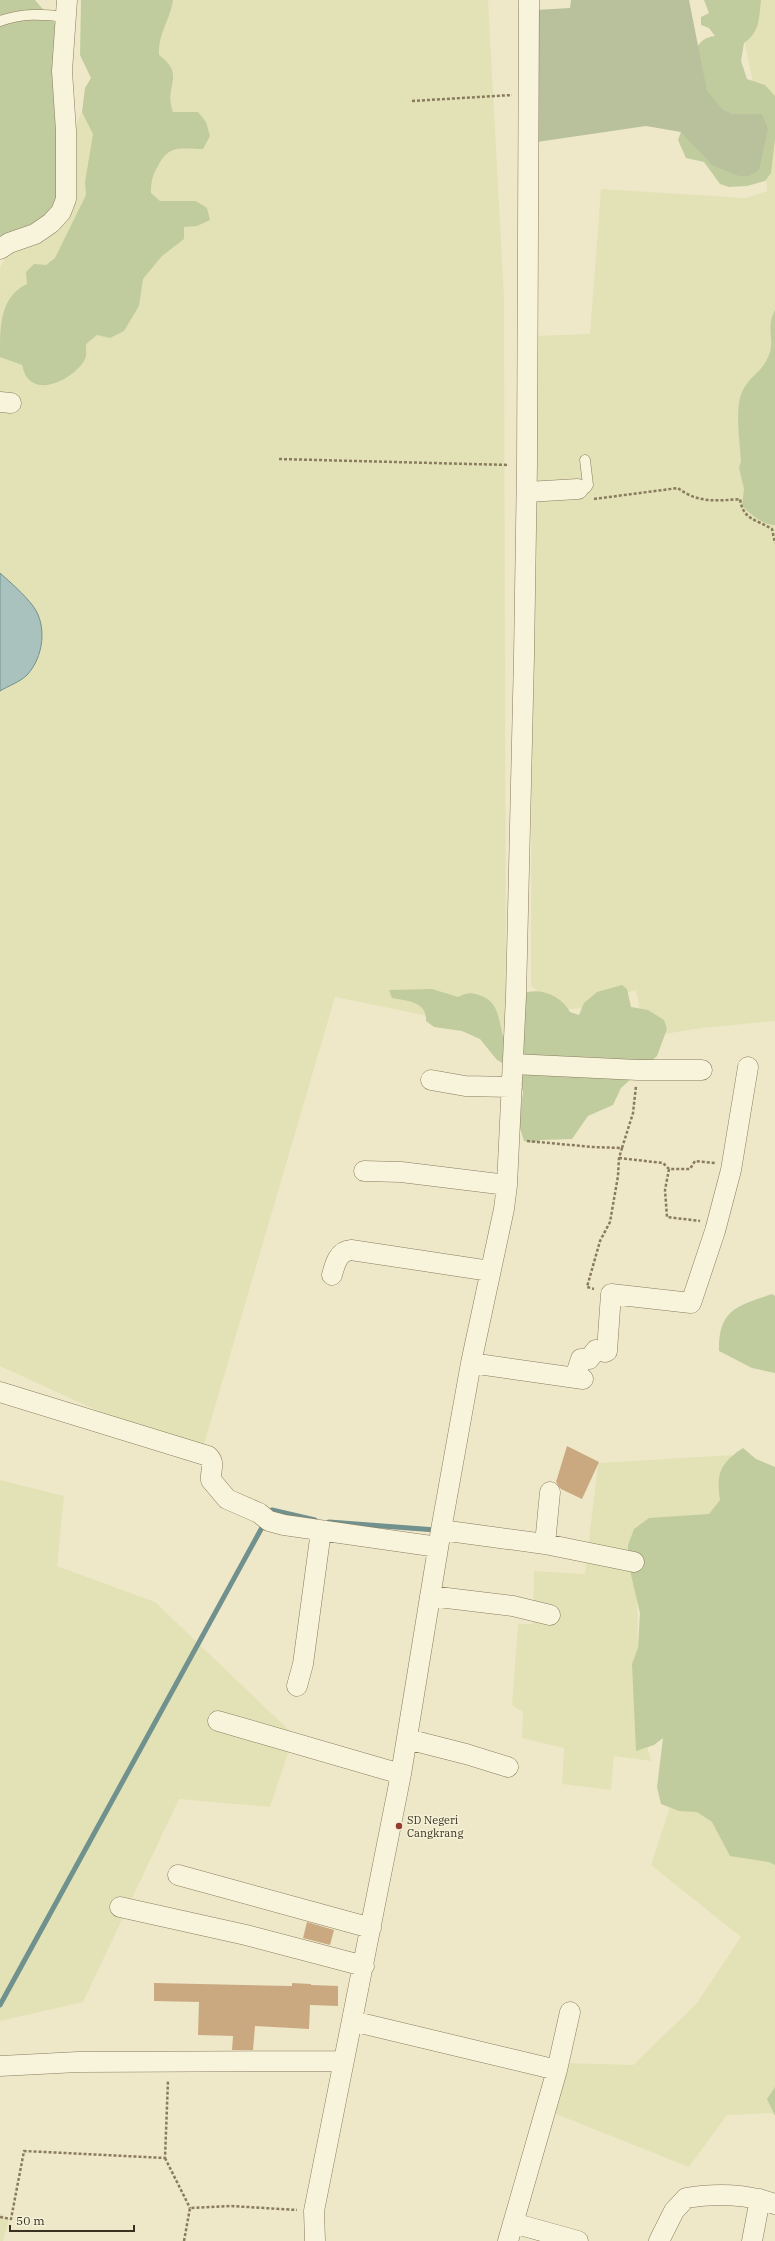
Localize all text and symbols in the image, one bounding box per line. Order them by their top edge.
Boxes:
place label: SD Negeri Cangkrang [407,1813,463,1840]
marker: SD Negeri Cangkrang [394,1821,404,1831]
scale bar [10,2207,134,2233]
text: 50 m [16,2213,45,2228]

